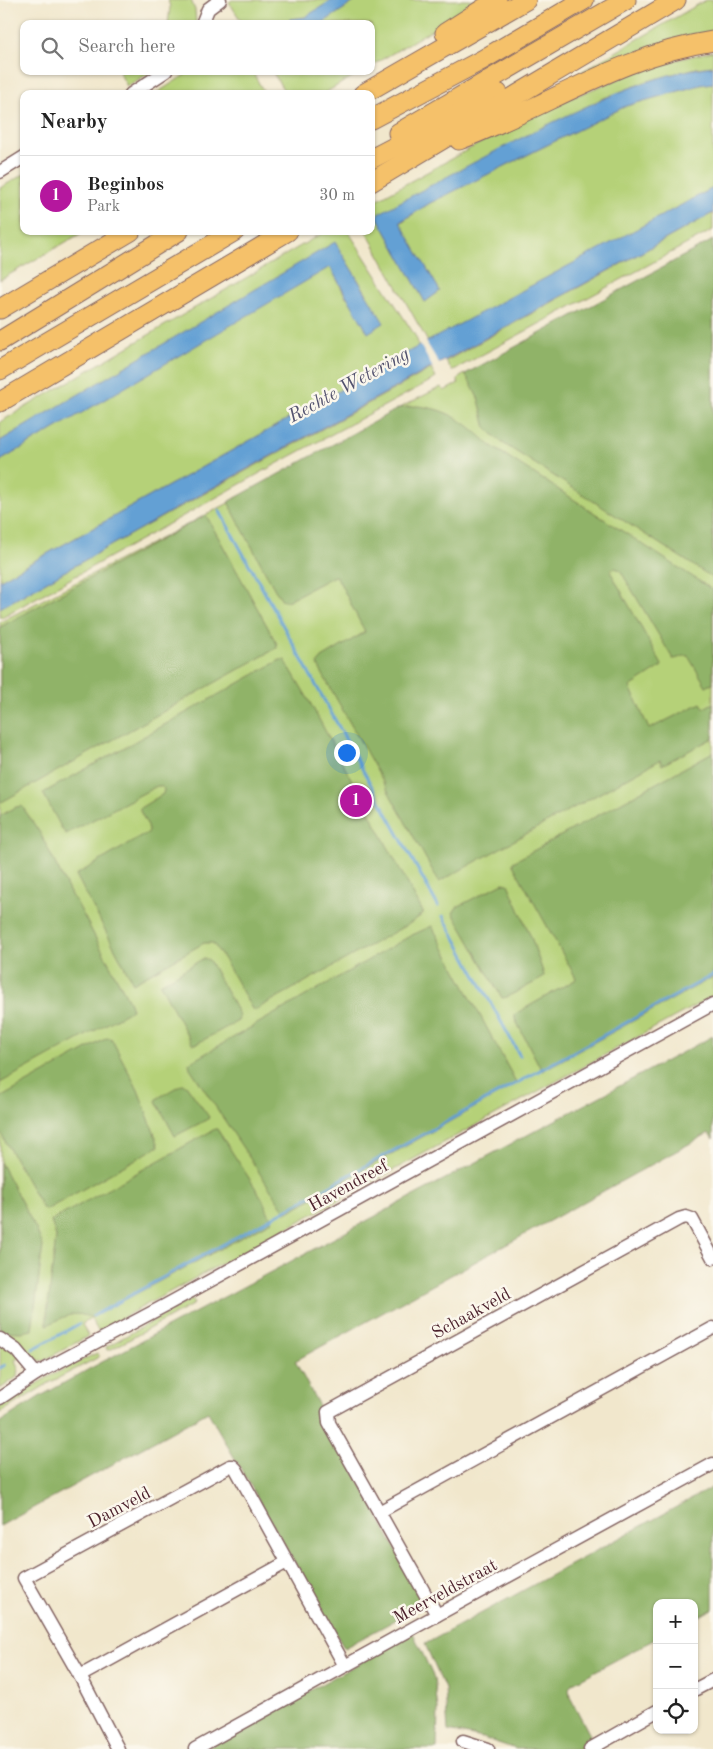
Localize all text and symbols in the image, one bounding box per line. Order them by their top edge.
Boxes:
search box [20,20,375,75]
icon: search [38,34,66,62]
text: Search here [78,38,175,57]
text: Nearby [40,112,108,133]
text: Beginbos [87,176,164,195]
text: 1 [51,188,61,204]
text: 30 m [319,188,355,204]
text: Park [87,199,120,215]
water label: Rechte Wetering [285,345,413,428]
your location [334,740,360,766]
pin: 1 [340,782,372,820]
street label: Havendreef [305,1156,392,1215]
street label: Schaakveld [429,1285,514,1343]
street label: Damveld [85,1484,154,1532]
street label: Meerveldstraat [390,1556,500,1628]
map controls [653,1599,698,1734]
button: + [653,1599,698,1644]
button: − [653,1644,698,1689]
button: locate [653,1689,698,1734]

